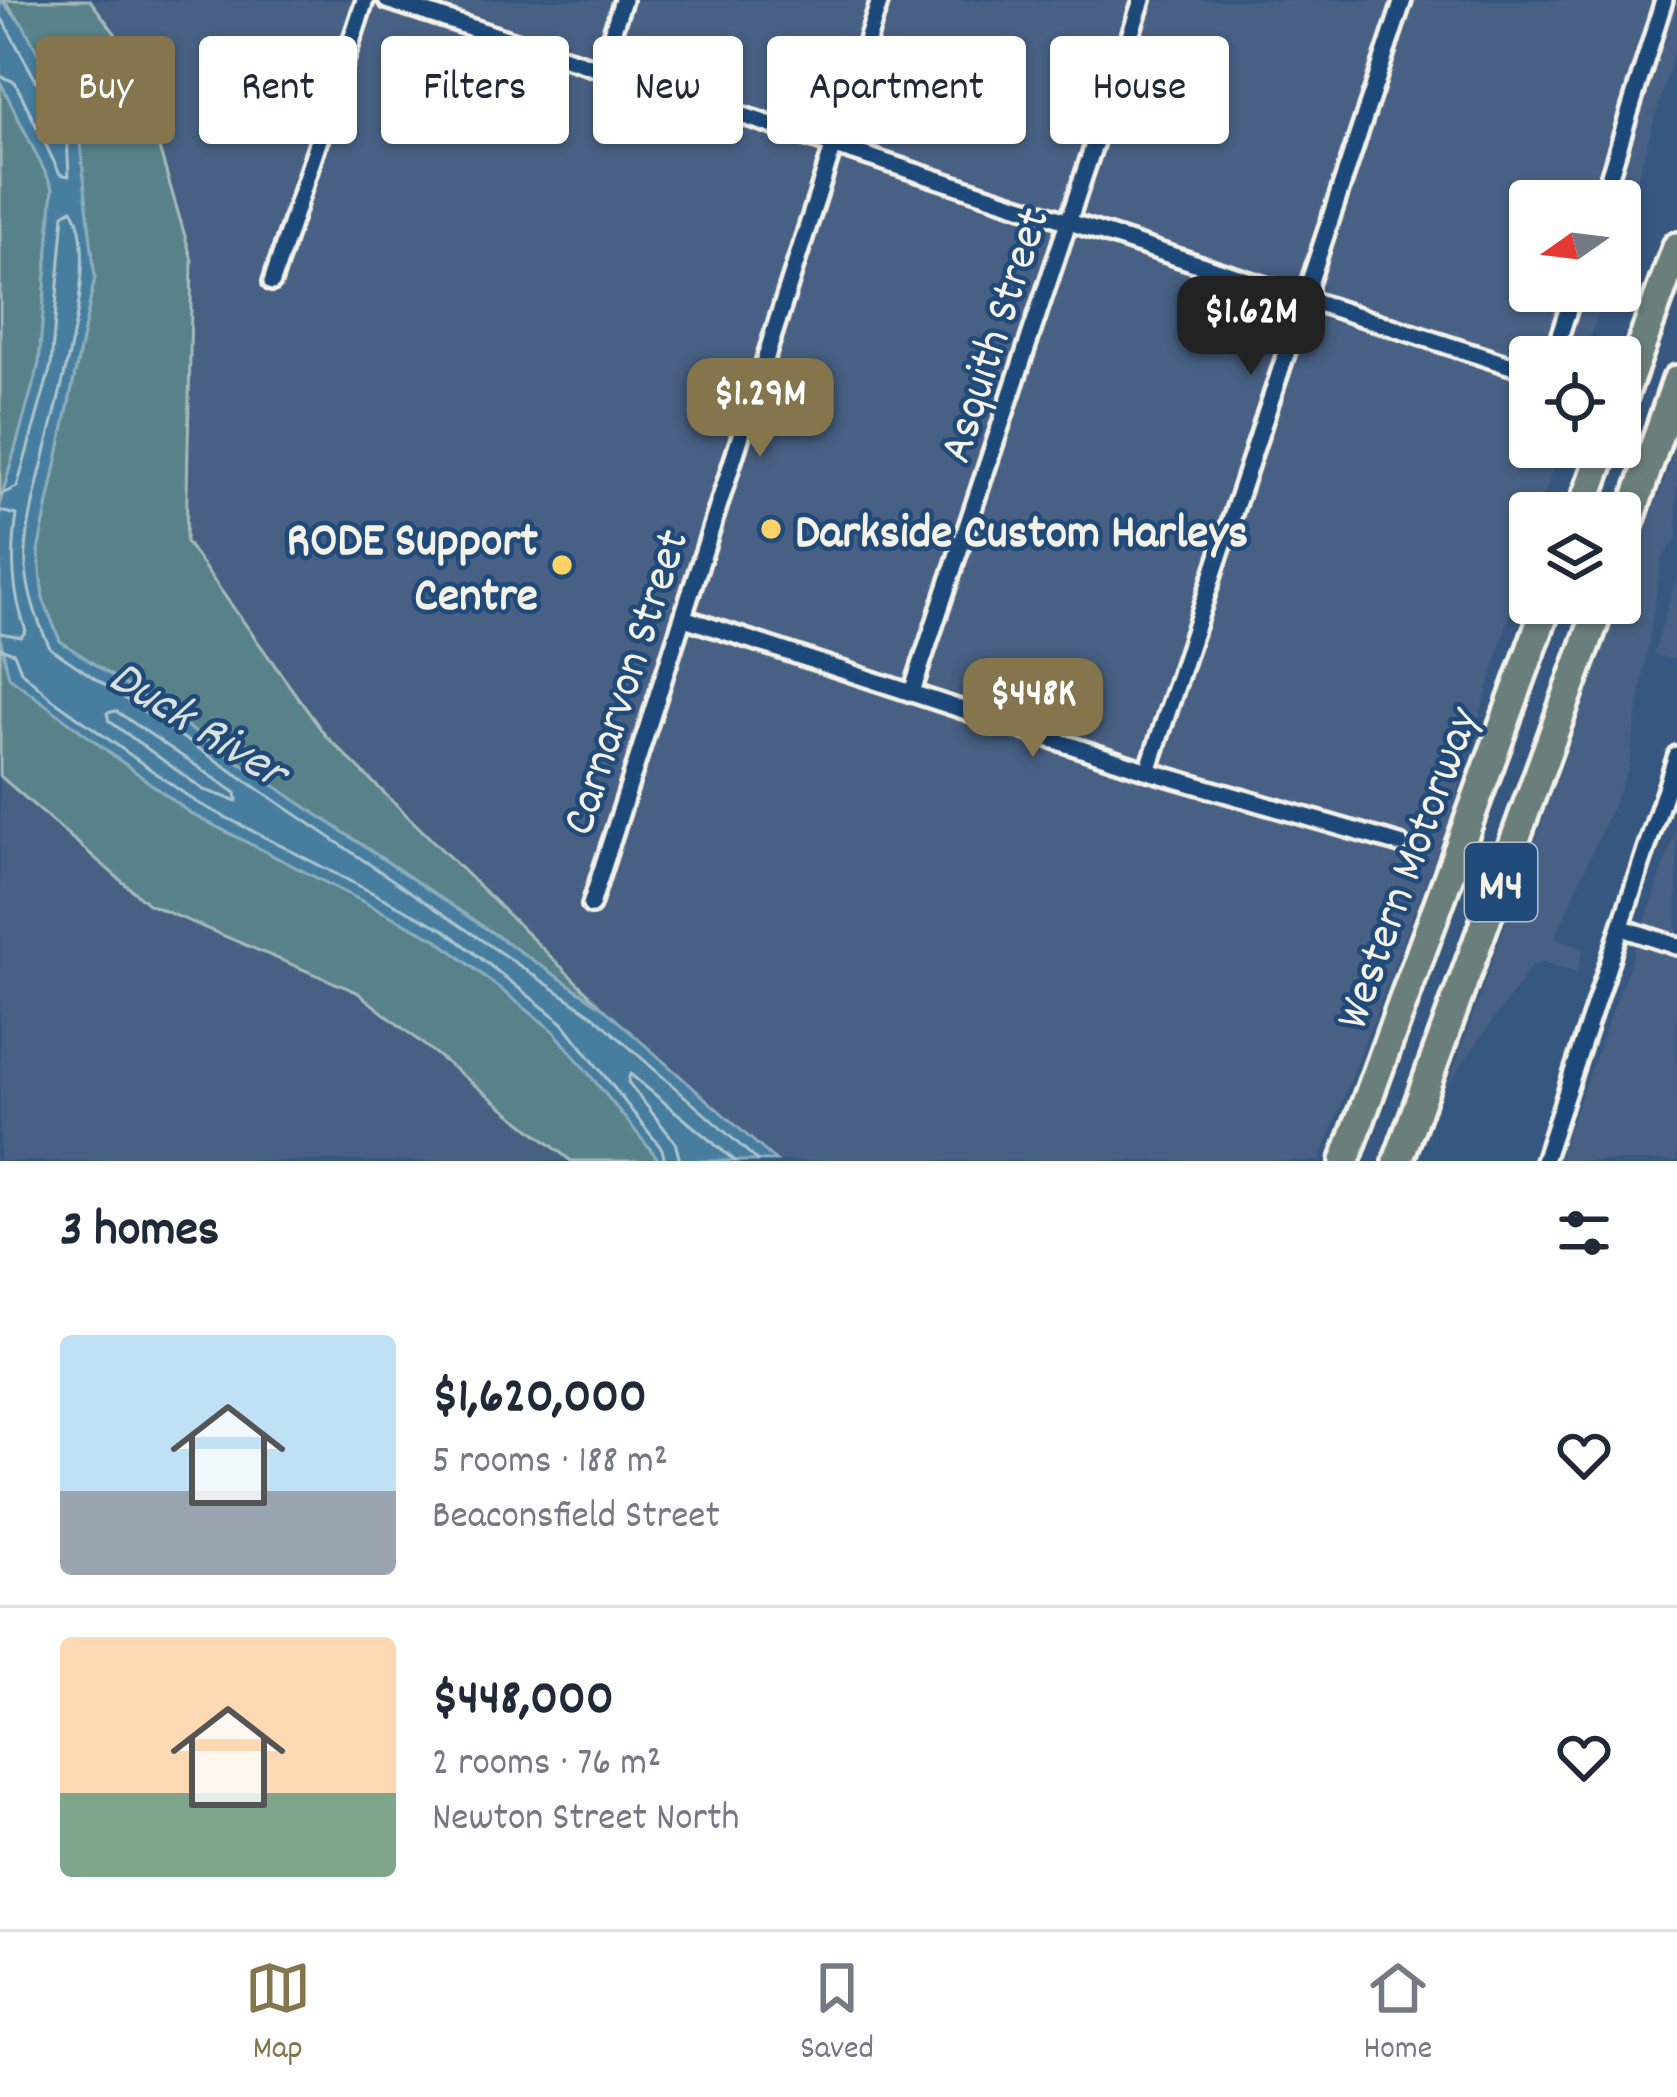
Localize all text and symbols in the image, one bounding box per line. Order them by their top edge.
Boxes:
chip: Buy [36,36,175,144]
chip: Rent [199,36,357,144]
chip: Filters [381,36,569,144]
chip: New [593,36,743,144]
chip: Apartment [767,36,1026,144]
chip: House [1050,36,1229,144]
north arrow [1509,180,1641,312]
map controls [1509,180,1641,624]
street label: Asquith Street [924,200,1072,473]
pin: $1.62M [1153,276,1349,378]
text: $1.62M [1204,287,1298,342]
button: locate [1509,336,1641,468]
pin: $1.29M [662,358,858,460]
text: $1.29M [714,369,806,424]
button: layers [1509,492,1641,624]
place label: Darkside Custom Harleys [795,502,1248,571]
place label: RODE Support Centre [287,510,538,634]
marker: Darkside Custom Harleys [758,516,784,542]
street label: Carnarvon Street [547,522,711,845]
marker: RODE Support Centre [549,552,575,578]
water label: Duck River [93,645,303,814]
pin: $448K [949,658,1117,760]
text: $448K [990,669,1076,724]
street label: Western Motorway [1321,698,1502,1040]
road number: M4 [1465,843,1537,921]
text: 3 homes [60,1197,219,1269]
icon: filters [1551,1200,1617,1266]
text: $1,620,000 [432,1364,647,1436]
icon: home [156,1383,300,1527]
icon: heart [1551,1422,1617,1488]
text: 5 rooms · 188 m² [432,1436,668,1491]
text: Beaconsfield Street [432,1491,720,1546]
text: $448,000 [432,1666,614,1738]
icon: home [156,1685,300,1829]
icon: heart [1551,1724,1617,1790]
text: 2 rooms · 76 m² [432,1738,661,1793]
text: Newton Street North [432,1793,739,1848]
tab: Map [245,1955,311,2074]
tab: Saved [800,1955,874,2074]
tab: Home [1363,1955,1432,2074]

